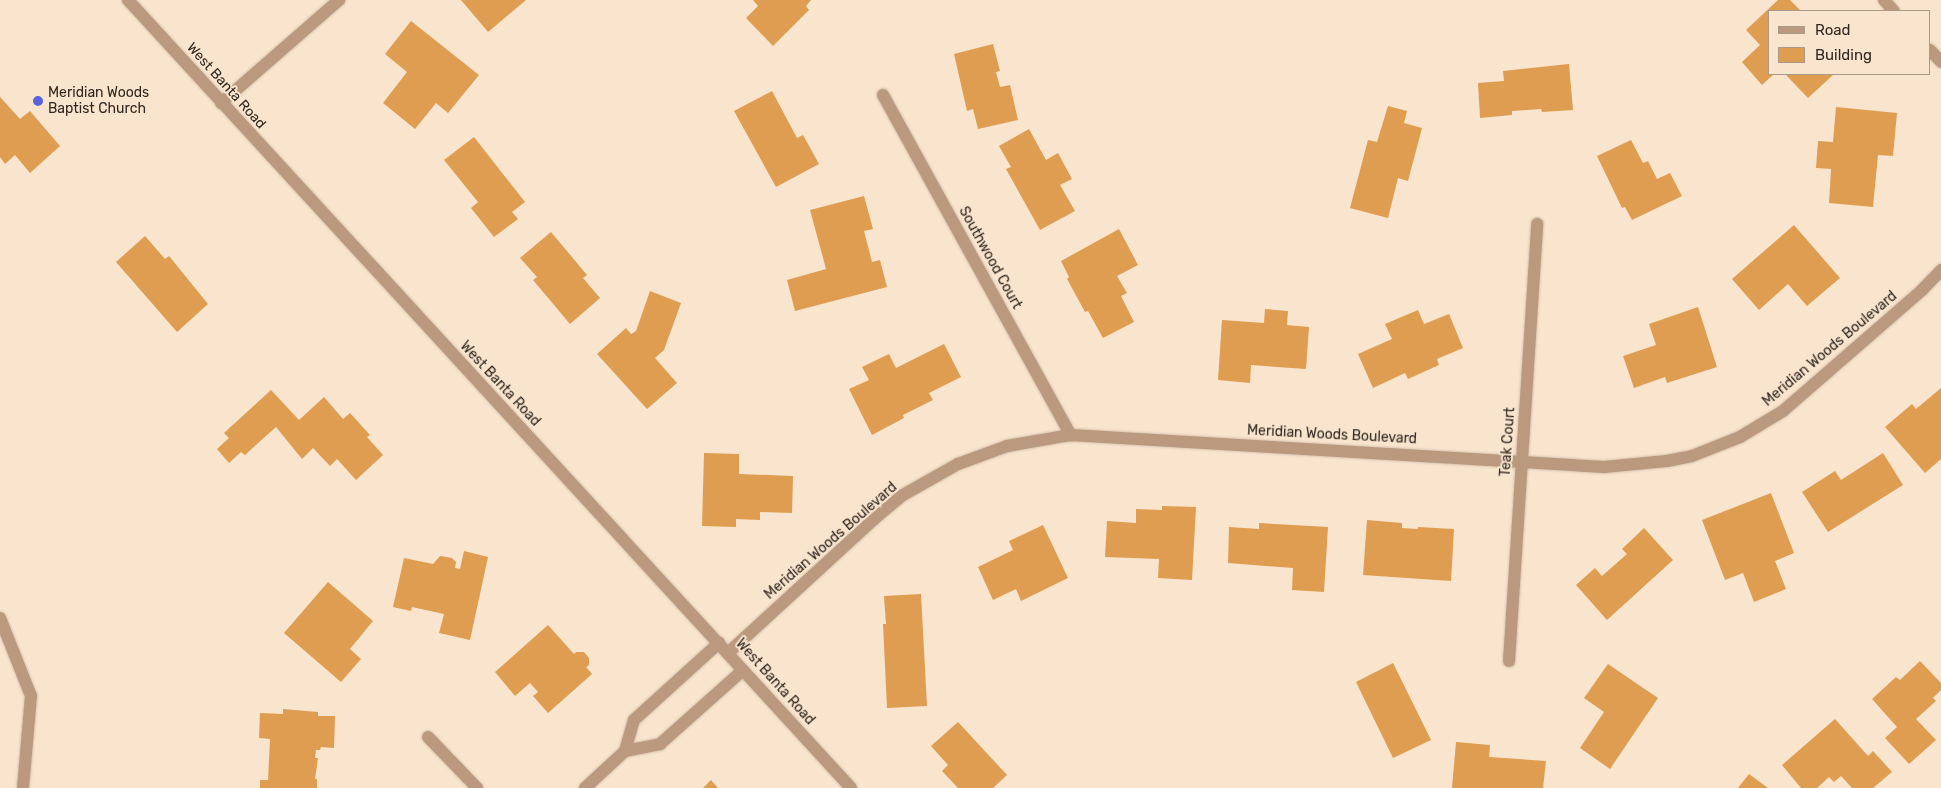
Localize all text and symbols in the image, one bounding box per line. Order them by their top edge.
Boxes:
legend [1768,10,1931,75]
text: Road [1815,21,1851,39]
street label: West Banta Road [183,39,269,133]
text: Building [1815,46,1872,64]
place label: Meridian Woods Baptist Church [48,85,149,118]
marker: Meridian Woods Baptist Church [32,95,44,107]
street label: Southwood Court [955,204,1025,312]
street label: Meridian Woods Boulevard [1759,288,1901,410]
street label: West Banta Road [456,338,544,430]
street label: Teak Court [1497,407,1519,477]
street label: Meridian Woods Boulevard [1246,422,1418,448]
street label: Meridian Woods Boulevard [761,479,901,603]
street label: West Banta Road [732,635,818,729]

